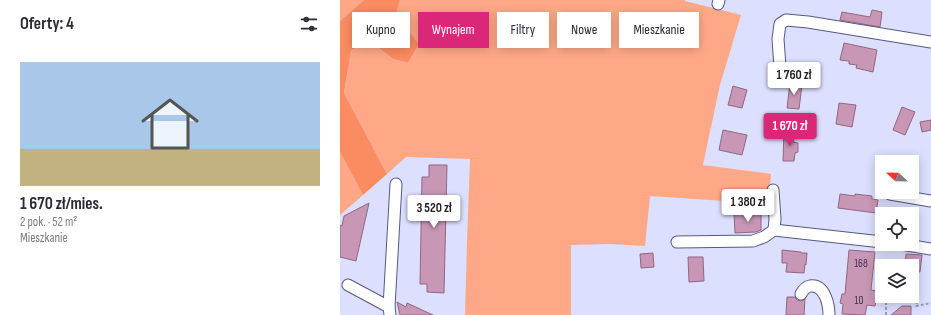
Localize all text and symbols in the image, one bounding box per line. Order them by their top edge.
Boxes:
chip: Kupno [352,12,410,48]
chip: Wynajem [418,12,489,48]
chip: Filtry [497,12,549,48]
chip: Nowe [557,12,611,48]
chip: Mieszkanie [619,12,699,48]
icon: filters [298,13,320,35]
text: Oferty: 4 [20,14,74,34]
pin: 1 760 zł [753,62,835,96]
text: 1 760 zł [777,67,811,83]
icon: home [134,88,206,160]
pin: 1 670 zł [749,113,831,147]
text: 1 670 zł [773,118,807,134]
north arrow [875,155,919,199]
map controls [875,155,919,303]
pin: 1 380 zł [707,189,789,223]
text: 1 670 zł/mies. [20,194,103,214]
text: 1 380 zł [731,194,765,210]
pin: 3 520 zł [393,195,475,229]
text: 3 520 zł [416,200,452,216]
button: locate [875,207,919,251]
text: 2 pok. · 52 m² [20,214,77,230]
text: Mieszkanie [20,230,68,246]
house number: 168 [854,257,868,270]
button: layers [875,259,919,303]
house number: 10 [855,294,863,307]

